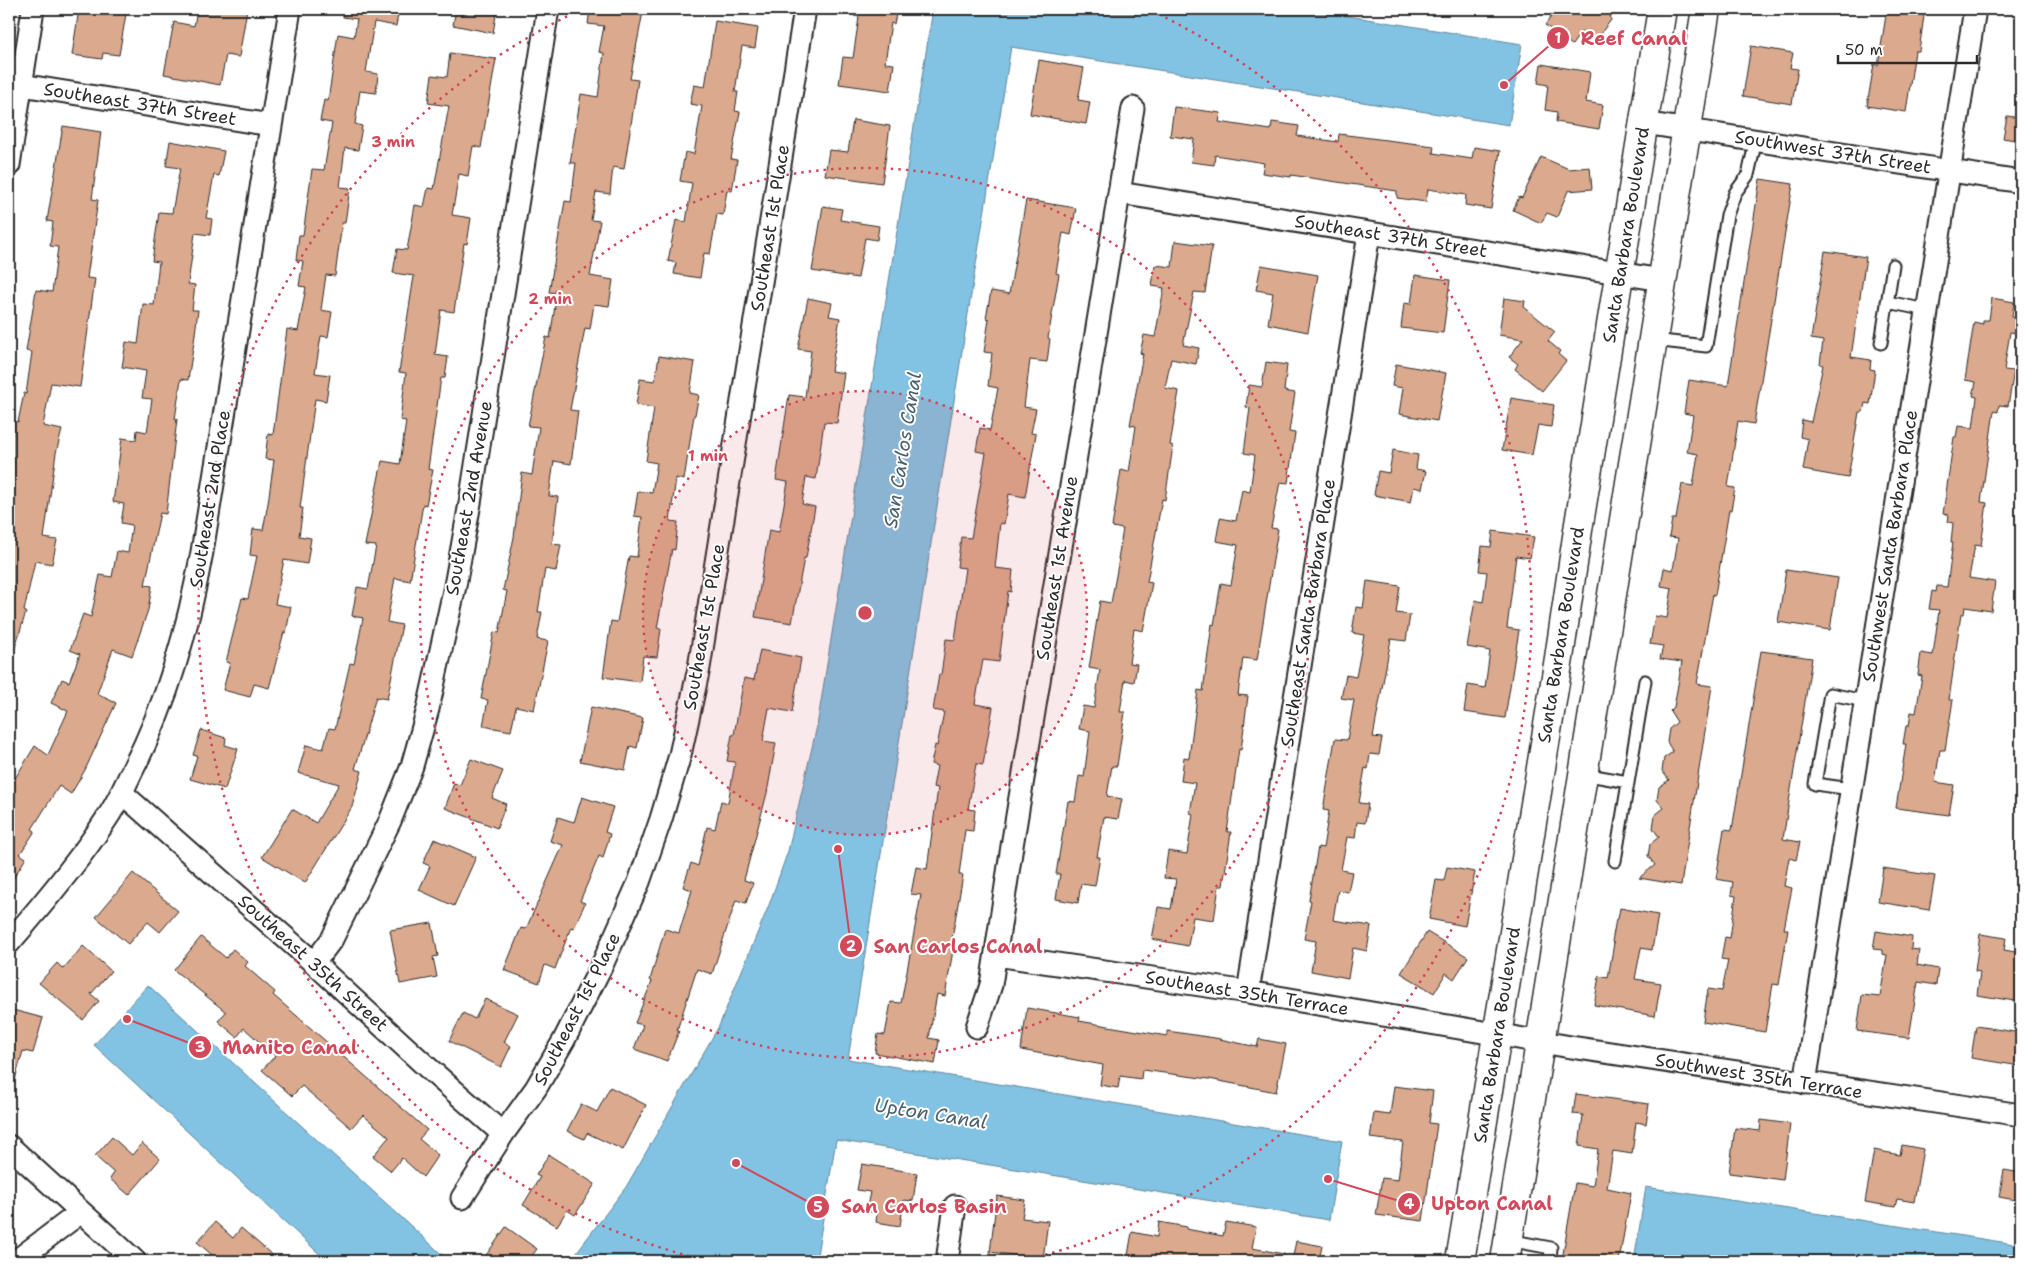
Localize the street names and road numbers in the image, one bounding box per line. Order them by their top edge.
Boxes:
street label: Southeast 37th Street [42,77,238,131]
street label: Santa Barbara Boulevard [1597,125,1655,345]
street label: Southwest 37th Street [1733,125,1933,179]
street label: Southeast 1st Place [745,143,795,313]
street label: Southeast 37th Street [1293,209,1489,263]
street label: Southeast 2nd Avenue [440,399,498,597]
street label: Southeast 2nd Place [184,408,236,590]
street label: Southwest Santa Barbara Place [1857,408,1923,684]
street label: Southeast 1st Avenue [1031,474,1083,662]
street label: Southeast Santa Barbara Place [1275,477,1341,749]
street label: Santa Barbara Boulevard [1532,525,1590,745]
street label: Southeast 1st Place [678,542,730,712]
street label: Southeast 35th Street [233,889,393,1037]
street label: Santa Barbara Boulevard [1468,925,1526,1145]
street label: Southeast 1st Place [528,928,626,1090]
street label: Southeast 35th Terrace [1144,965,1350,1021]
street label: Southwest 35th Terrace [1654,1048,1864,1104]

